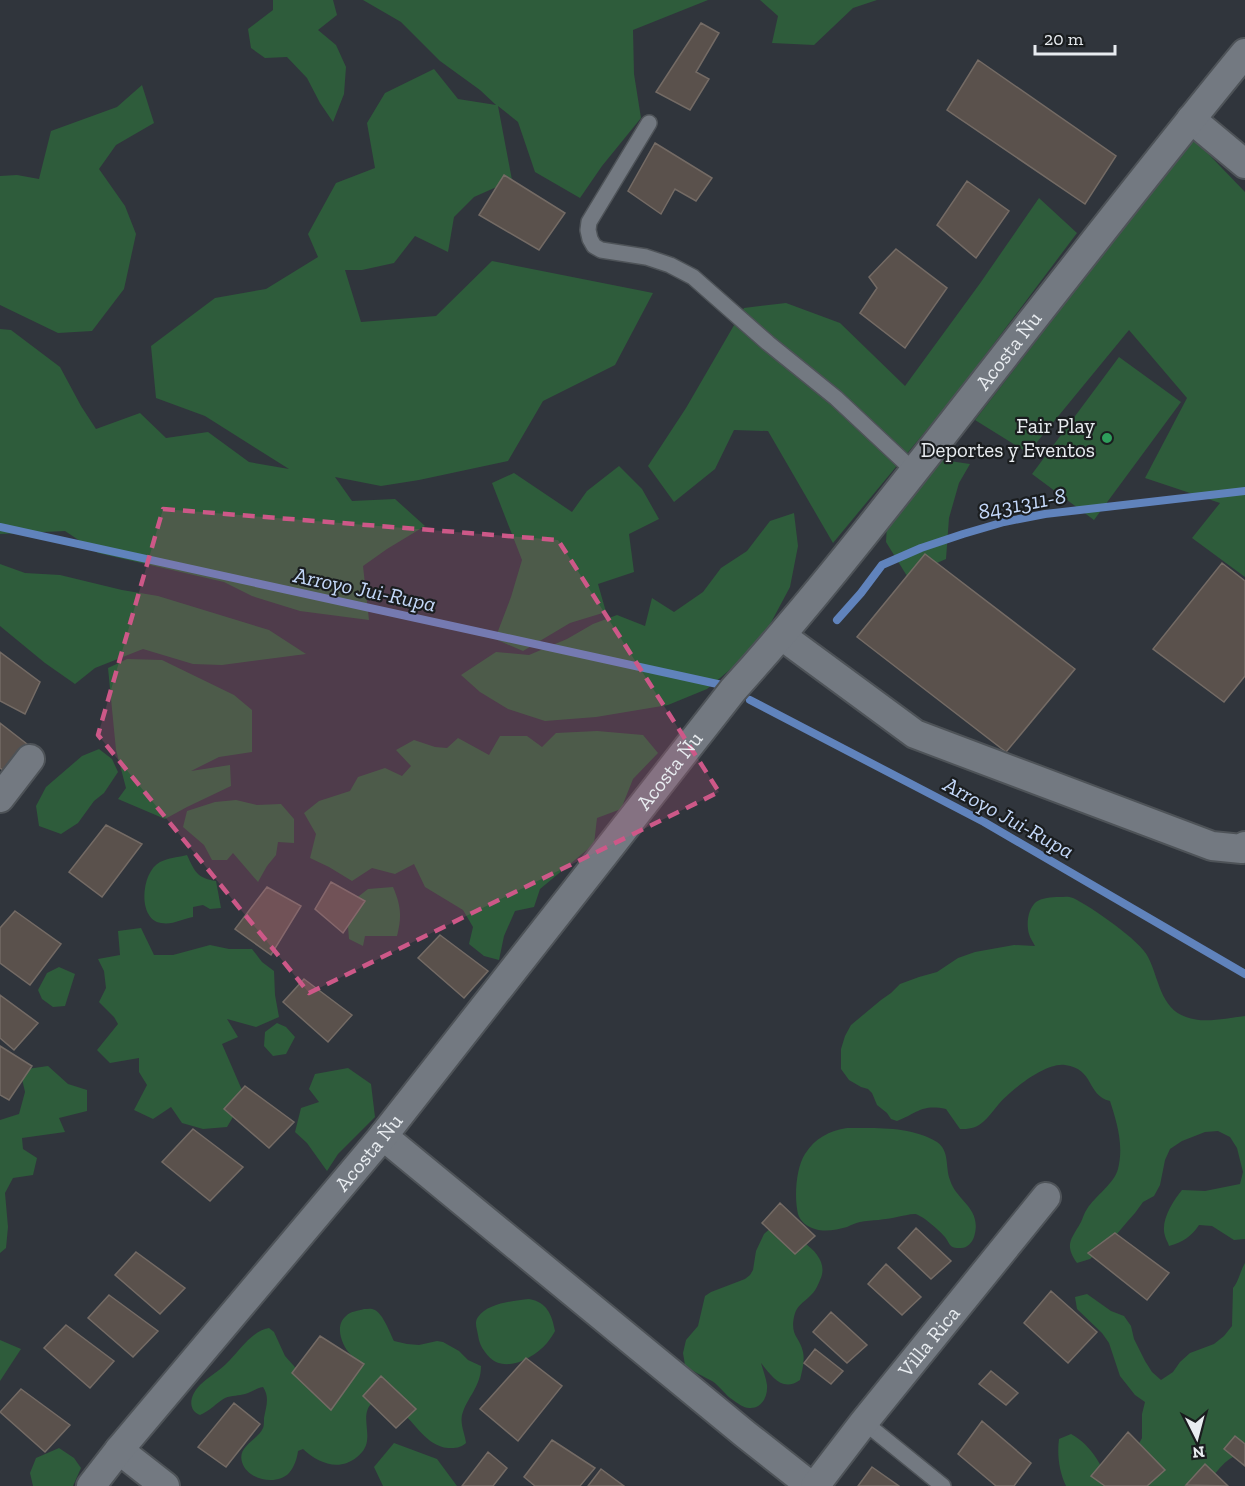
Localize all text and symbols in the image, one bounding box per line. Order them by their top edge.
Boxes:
scale bar [1035,18,1114,56]
text: 20 m [1044,28,1084,50]
street label: Acosta Ñu [970,306,1047,395]
place label: Fair Play Deportes y Eventos [921,413,1095,462]
marker: Fair Play Deportes y Eventos [1100,431,1114,445]
water label: 8431311-8 [976,482,1068,525]
water label: Arroyo Jui-Rupa [290,561,438,618]
street label: Acosta Ñu [631,726,708,815]
water label: Arroyo Jui-Rupa [938,770,1079,864]
street label: Acosta Ñu [329,1109,408,1196]
street label: Villa Rica [892,1301,965,1383]
north arrow [1167,1408,1227,1468]
text: N [1191,1442,1206,1463]

